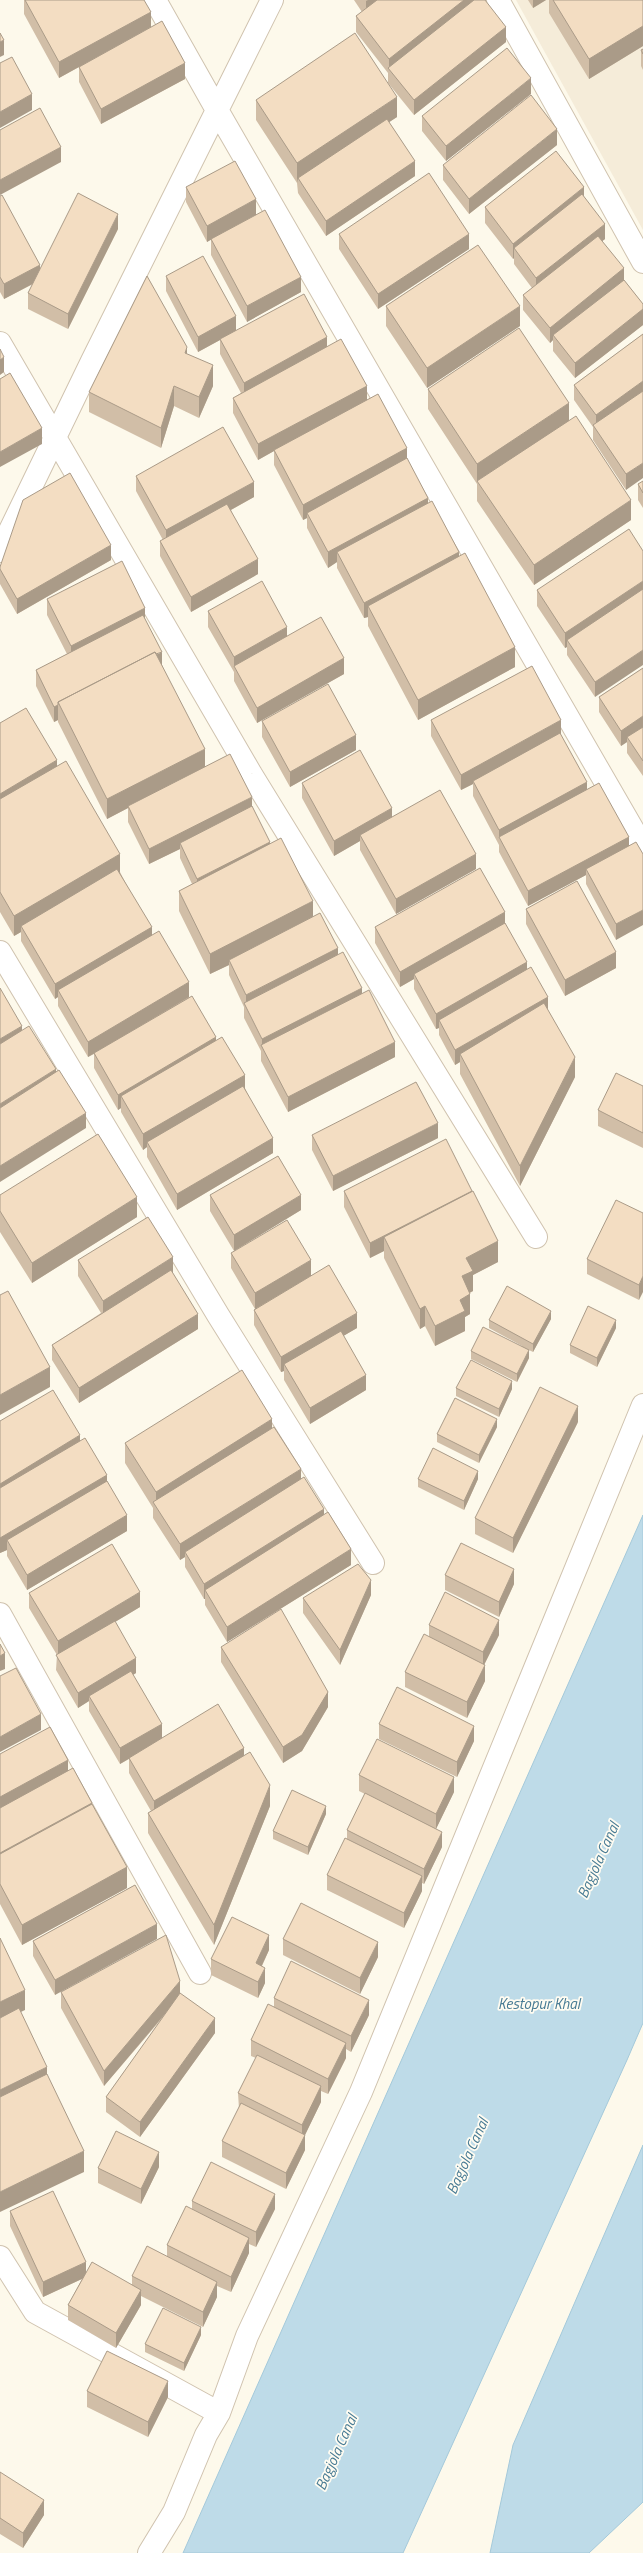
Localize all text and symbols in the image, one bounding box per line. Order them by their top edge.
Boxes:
water label: Bagjola Canal [571,1817,626,1902]
water label: Kestopur Khal [498,1992,582,2015]
water label: Bagjola Canal [440,2113,495,2198]
water label: Bagjola Canal [309,2409,364,2494]

